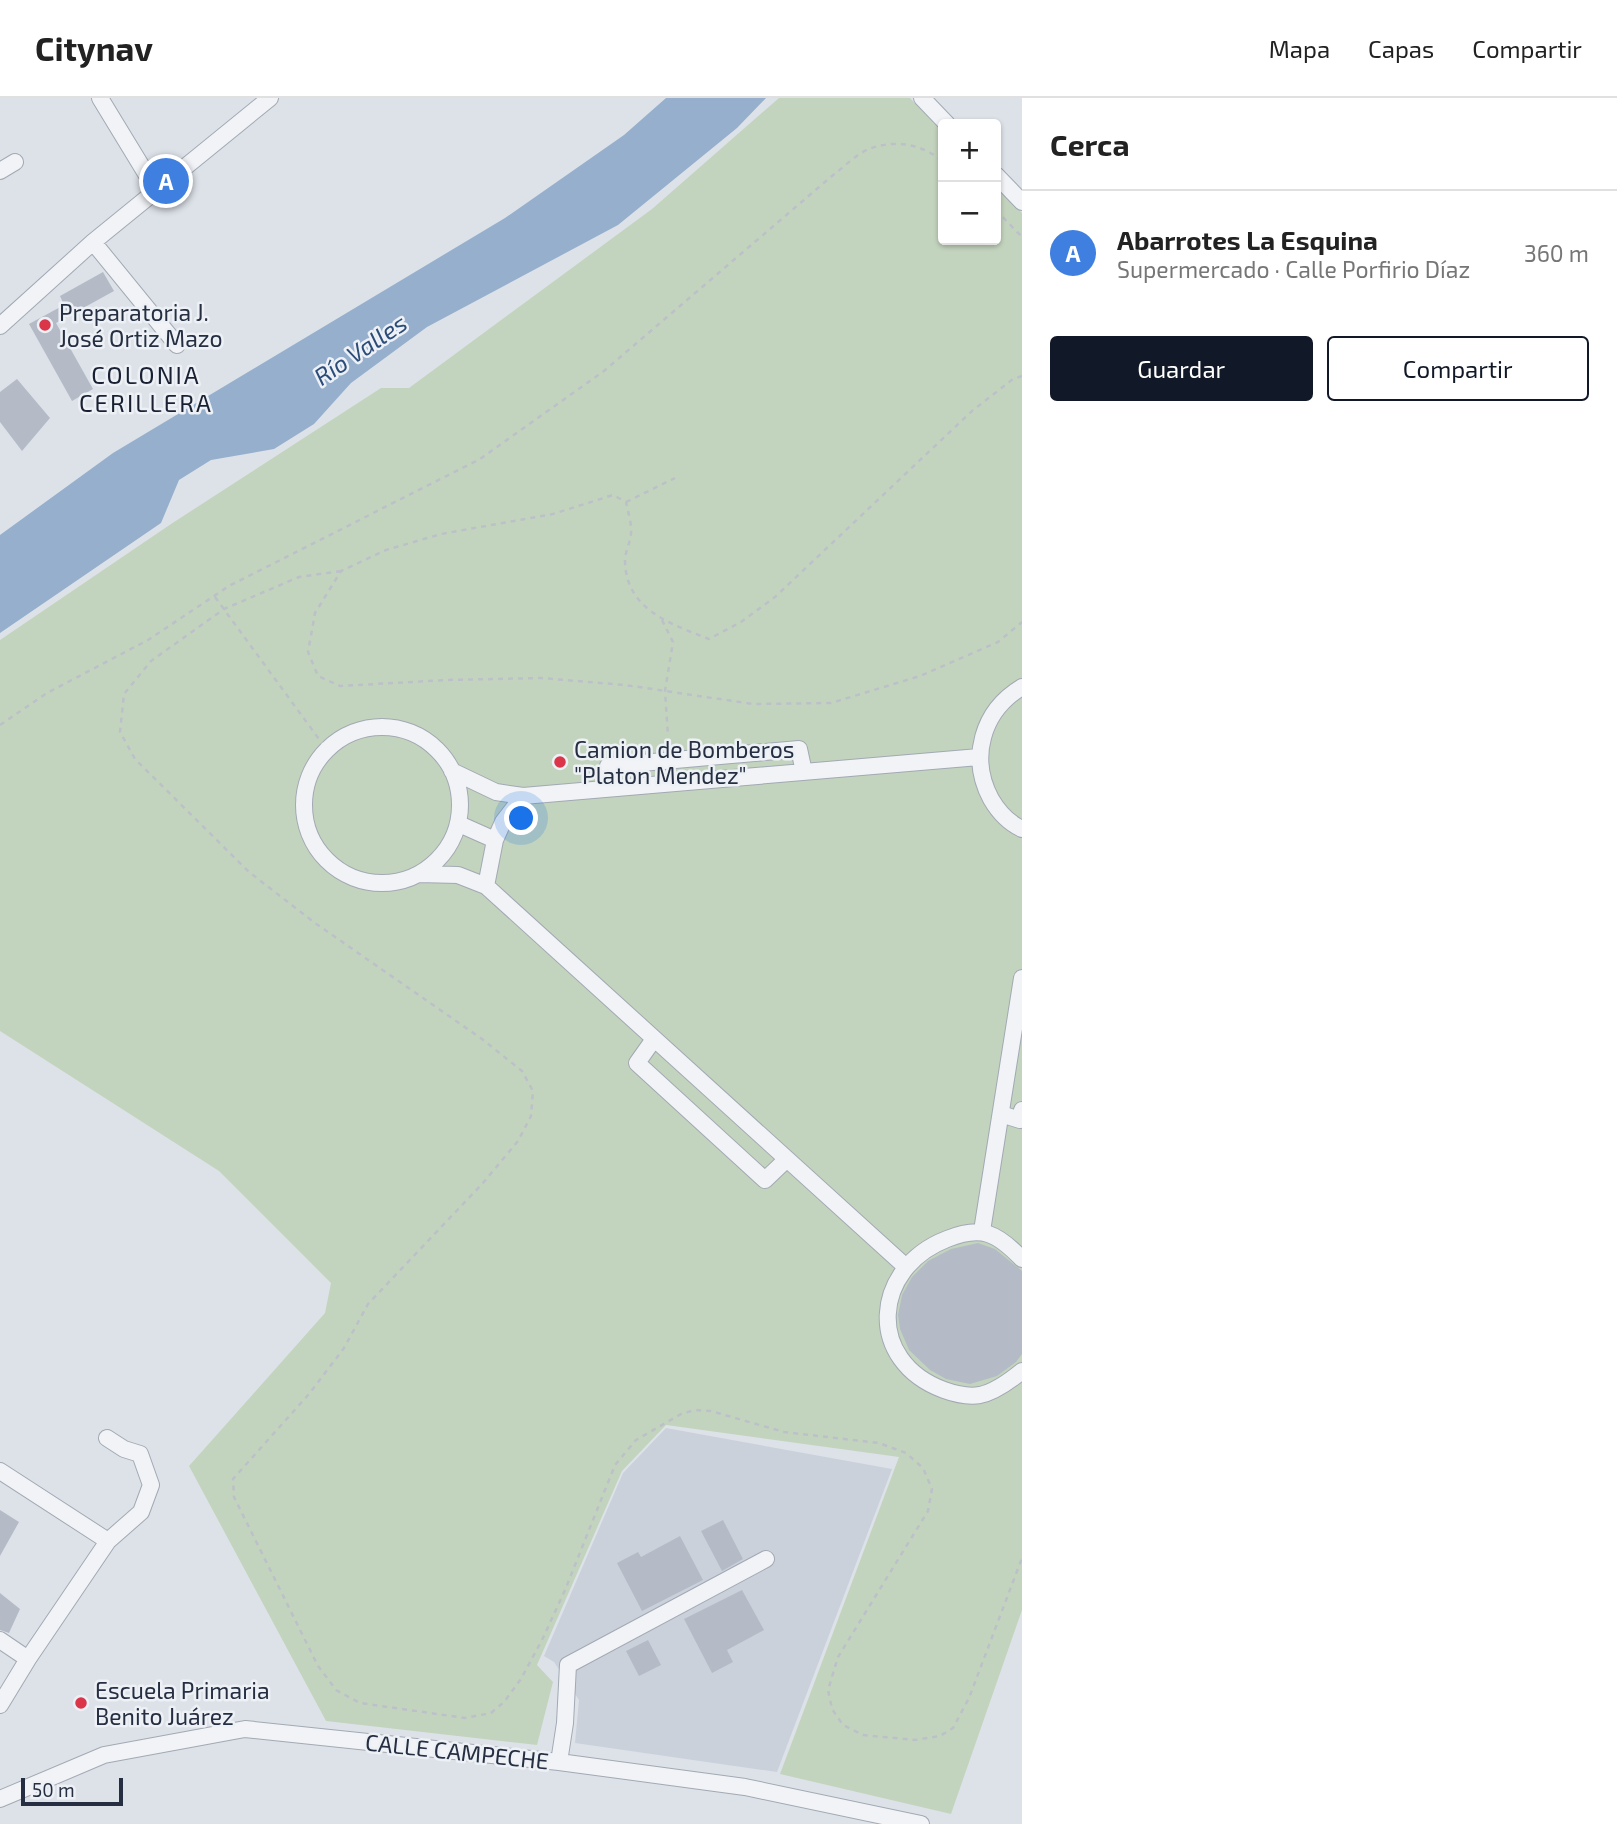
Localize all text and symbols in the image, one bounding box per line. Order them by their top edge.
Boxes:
text: Citynav [35,28,153,68]
text: Mapa [1269,34,1330,63]
text: Capas [1368,34,1434,63]
text: Compartir [1472,34,1582,63]
map controls [938,119,1001,245]
button: + [938,119,1001,182]
text: Cerca [1050,126,1130,162]
pin: A [143,155,189,207]
button: − [938,182,1001,245]
text: Abarrotes La Esquina [1117,224,1378,255]
text: A [1065,239,1081,267]
text: 360 m [1524,239,1589,267]
text: Supermercado · Calle Porfirio Díaz [1117,255,1470,283]
place label: Preparatoria J. José Ortiz Mazo [59,298,223,352]
water label: Río Valles [308,307,412,391]
marker: Preparatoria J. José Ortiz Mazo [37,317,53,333]
button: Guardar [1050,336,1313,401]
button: Compartir [1327,336,1589,401]
district label: COLONIA CERILLERA [79,360,213,417]
place label: Camion de Bomberos "Platon Mendez" [574,735,794,789]
marker: Camion de Bomberos "Platon Mendez" [552,754,568,770]
your location [504,801,538,835]
place label: Escuela Primaria Benito Juárez [95,1676,270,1730]
marker: Escuela Primaria Benito Juárez [73,1695,89,1711]
street label: CALLE CAMPECHE [364,1727,550,1775]
scale bar [21,1775,122,1807]
text: 50 m [32,1778,75,1801]

